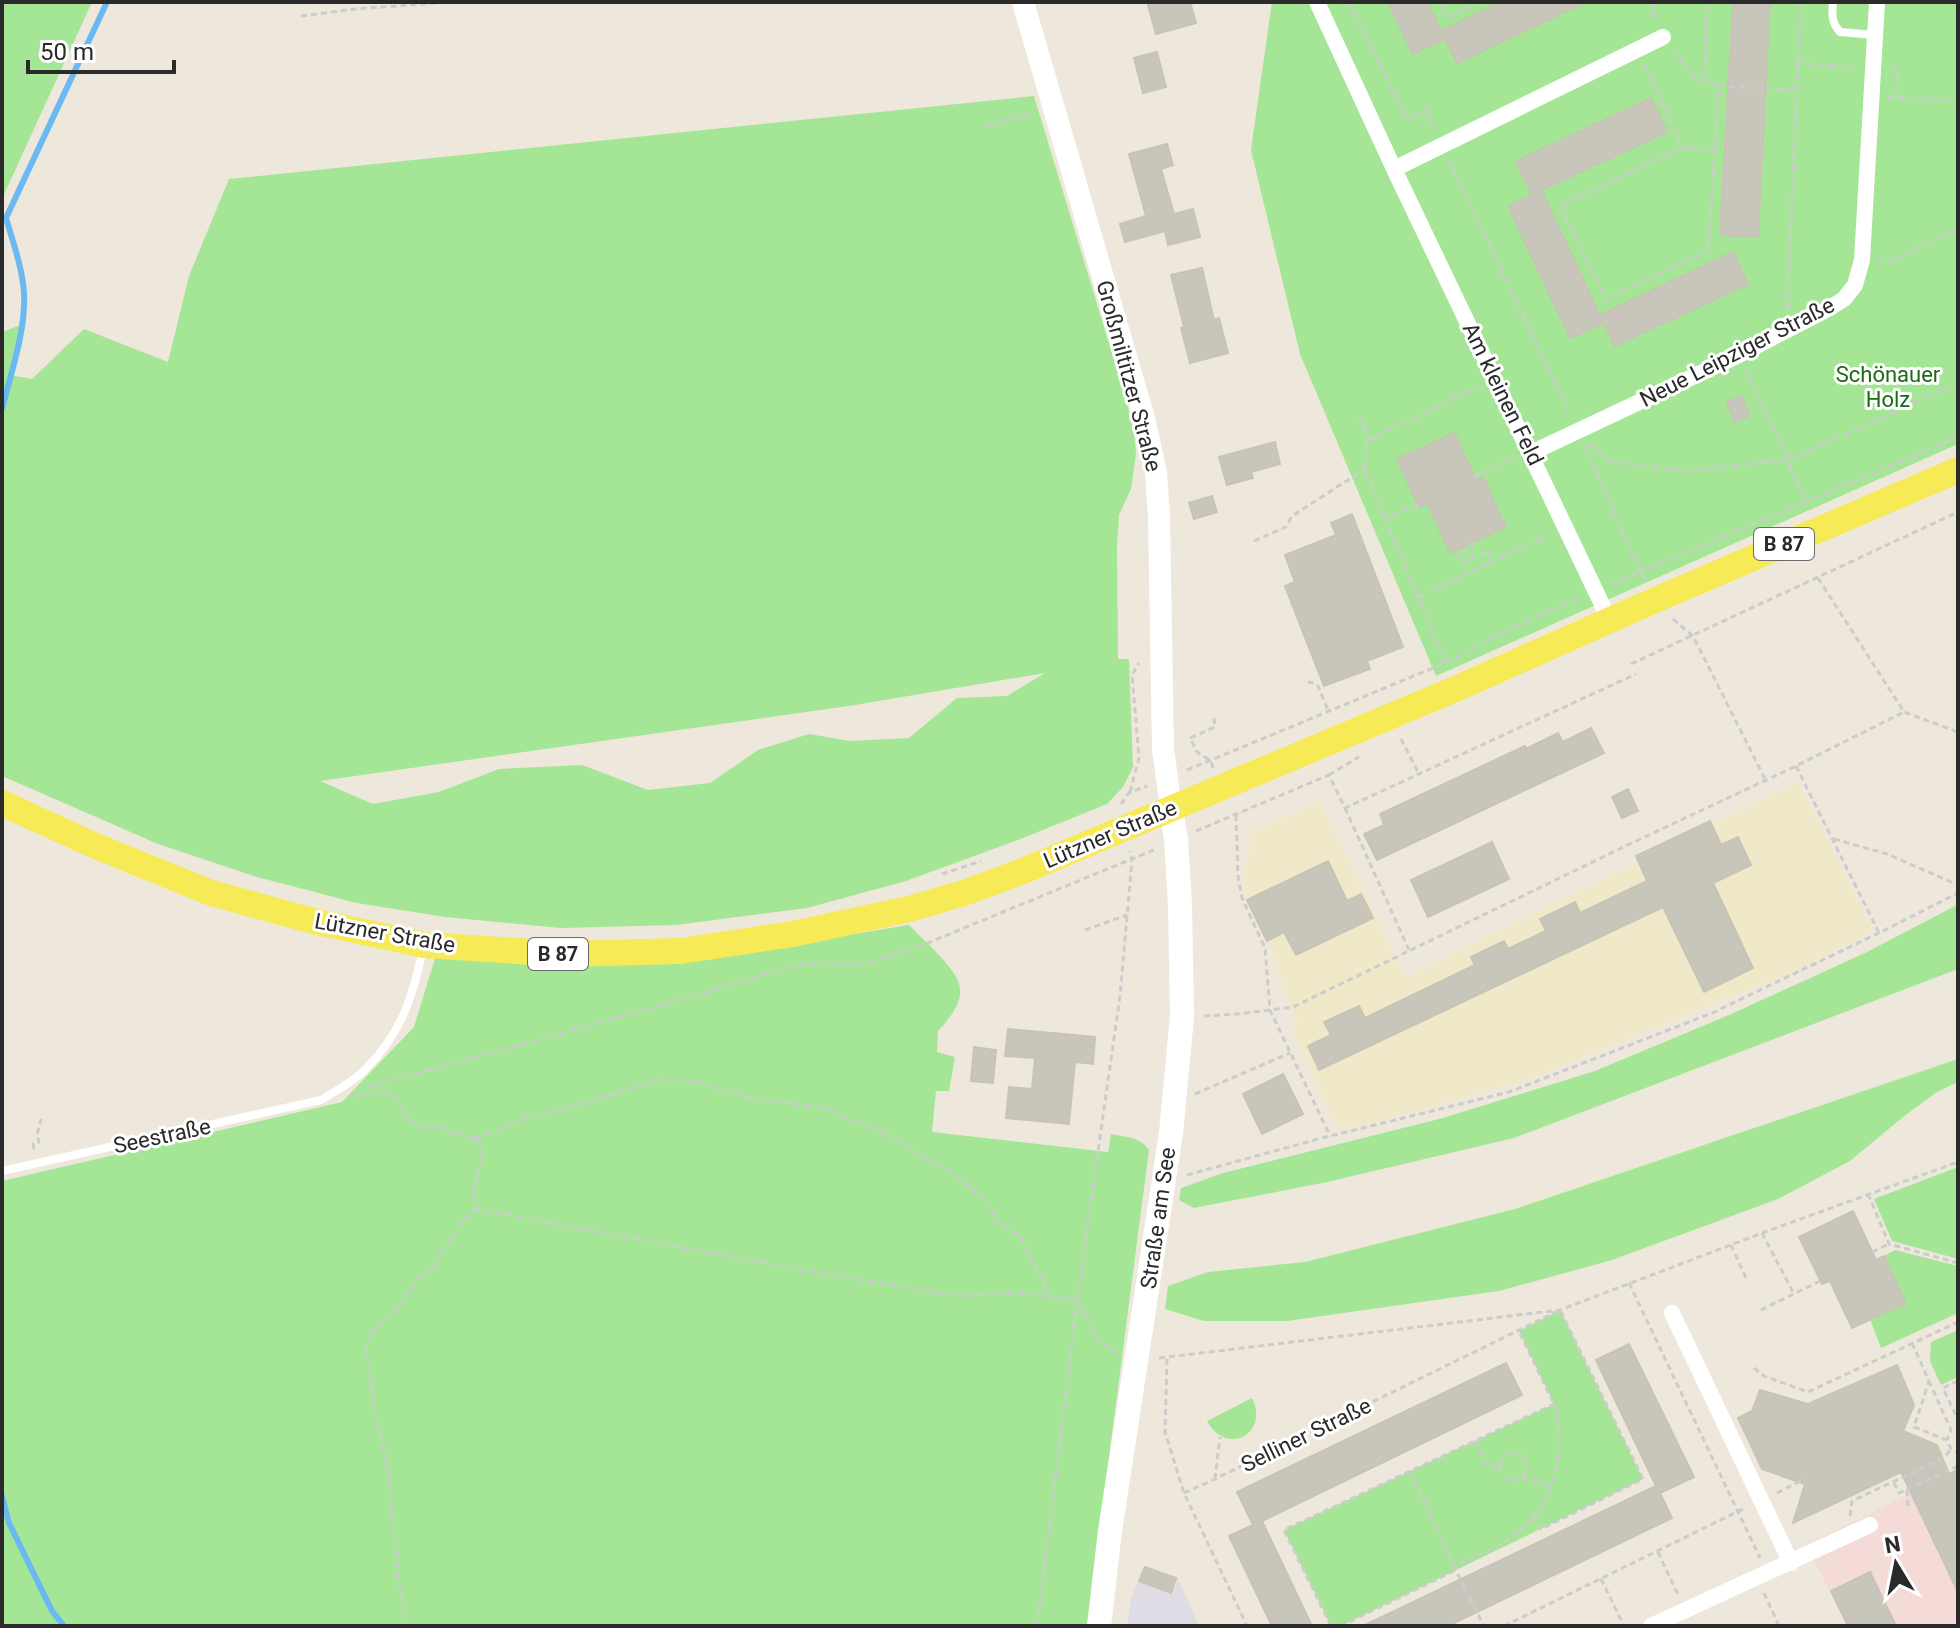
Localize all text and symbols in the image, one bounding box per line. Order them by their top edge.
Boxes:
scale bar [28,24,174,74]
text: 50 m [40,38,94,66]
street label: Großmiltitzer Straße [1091,278,1167,474]
street label: Neue Leipziger Straße [1636,292,1838,412]
street label: Am kleinen Feld [1458,319,1548,469]
park label: Schönauer Holz [1836,362,1941,412]
road number: B 87 [1754,528,1814,560]
street label: Lützner Straße [1040,795,1180,873]
street label: Lützner Straße [313,908,457,958]
road number: B 87 [528,938,588,970]
street label: Seestraße [111,1114,213,1158]
street label: Straße am See [1136,1146,1180,1290]
street label: Selliner Straße [1237,1393,1375,1477]
north arrow [1856,1524,1936,1604]
text: N [1883,1531,1902,1558]

